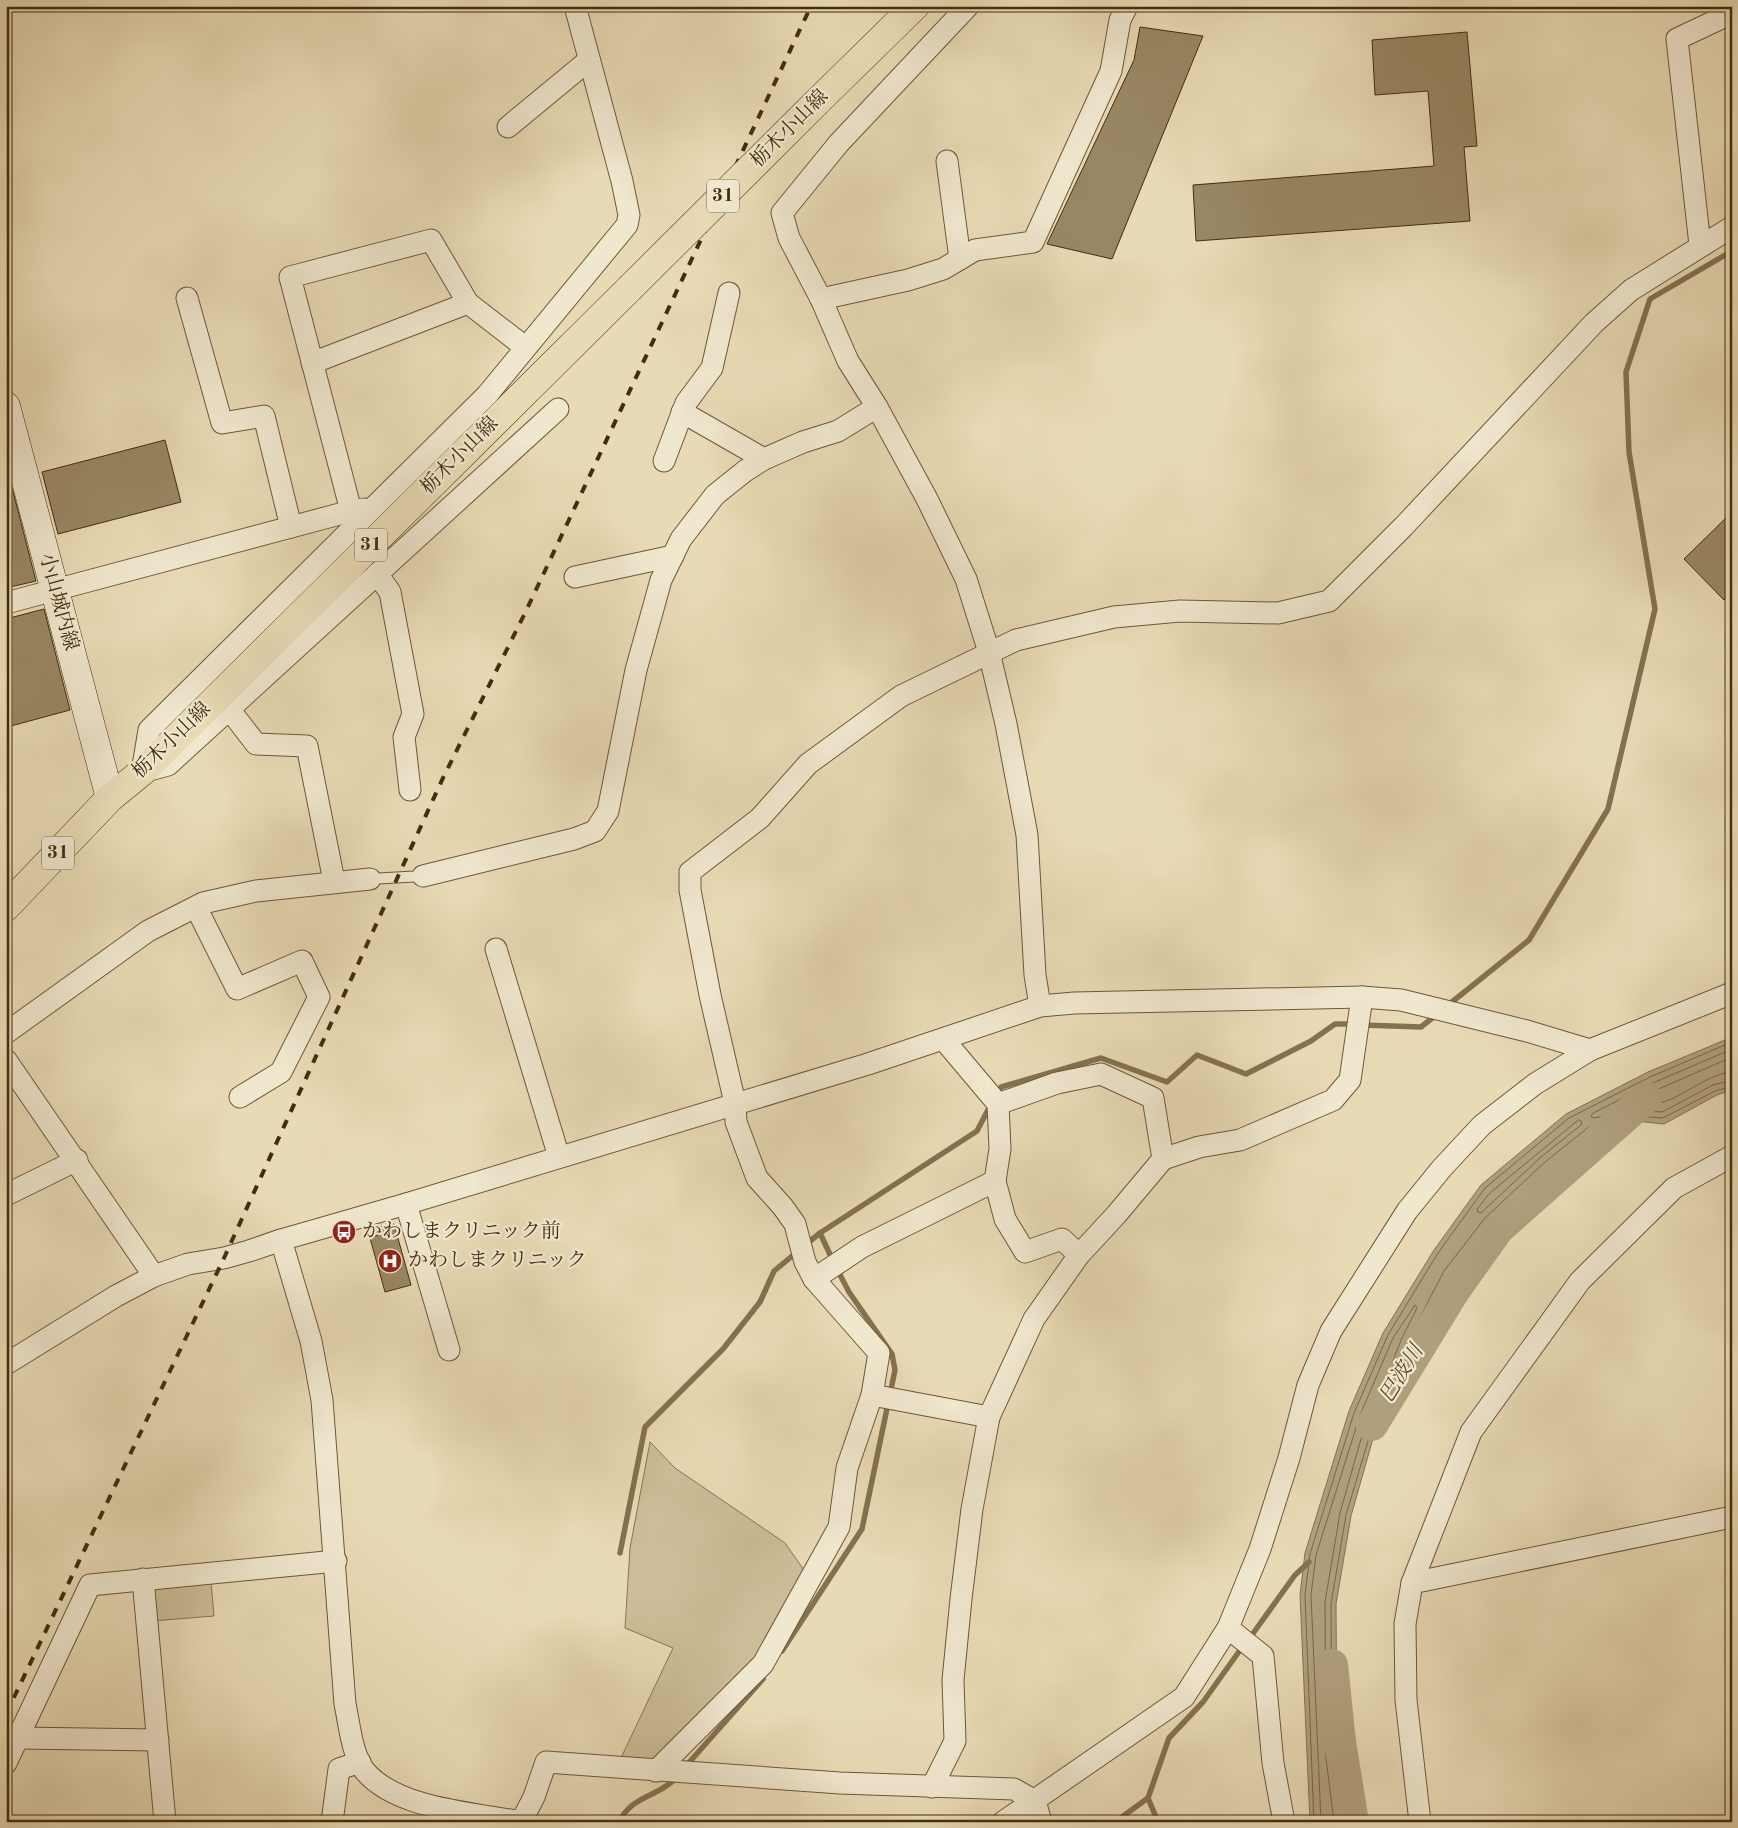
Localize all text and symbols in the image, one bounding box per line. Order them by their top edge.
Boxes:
street label: 栃木小山線 [746,85,832,171]
road number: 31 [707,180,739,212]
street label: 栃木小山線 [416,412,502,498]
road number: 31 [355,528,387,562]
street label: 小山城内線 [35,551,83,653]
street label: 栃木小山線 [128,698,215,783]
road number: 31 [42,836,74,870]
bus stop icon: かわしまクリニック前 [331,1219,357,1245]
place label: かわしまクリニック前 [362,1220,561,1242]
hospital icon: かわしまクリニック [377,1248,403,1274]
place label: かわしまクリニック [408,1250,587,1271]
water label: 巴波川 [1375,1339,1429,1406]

